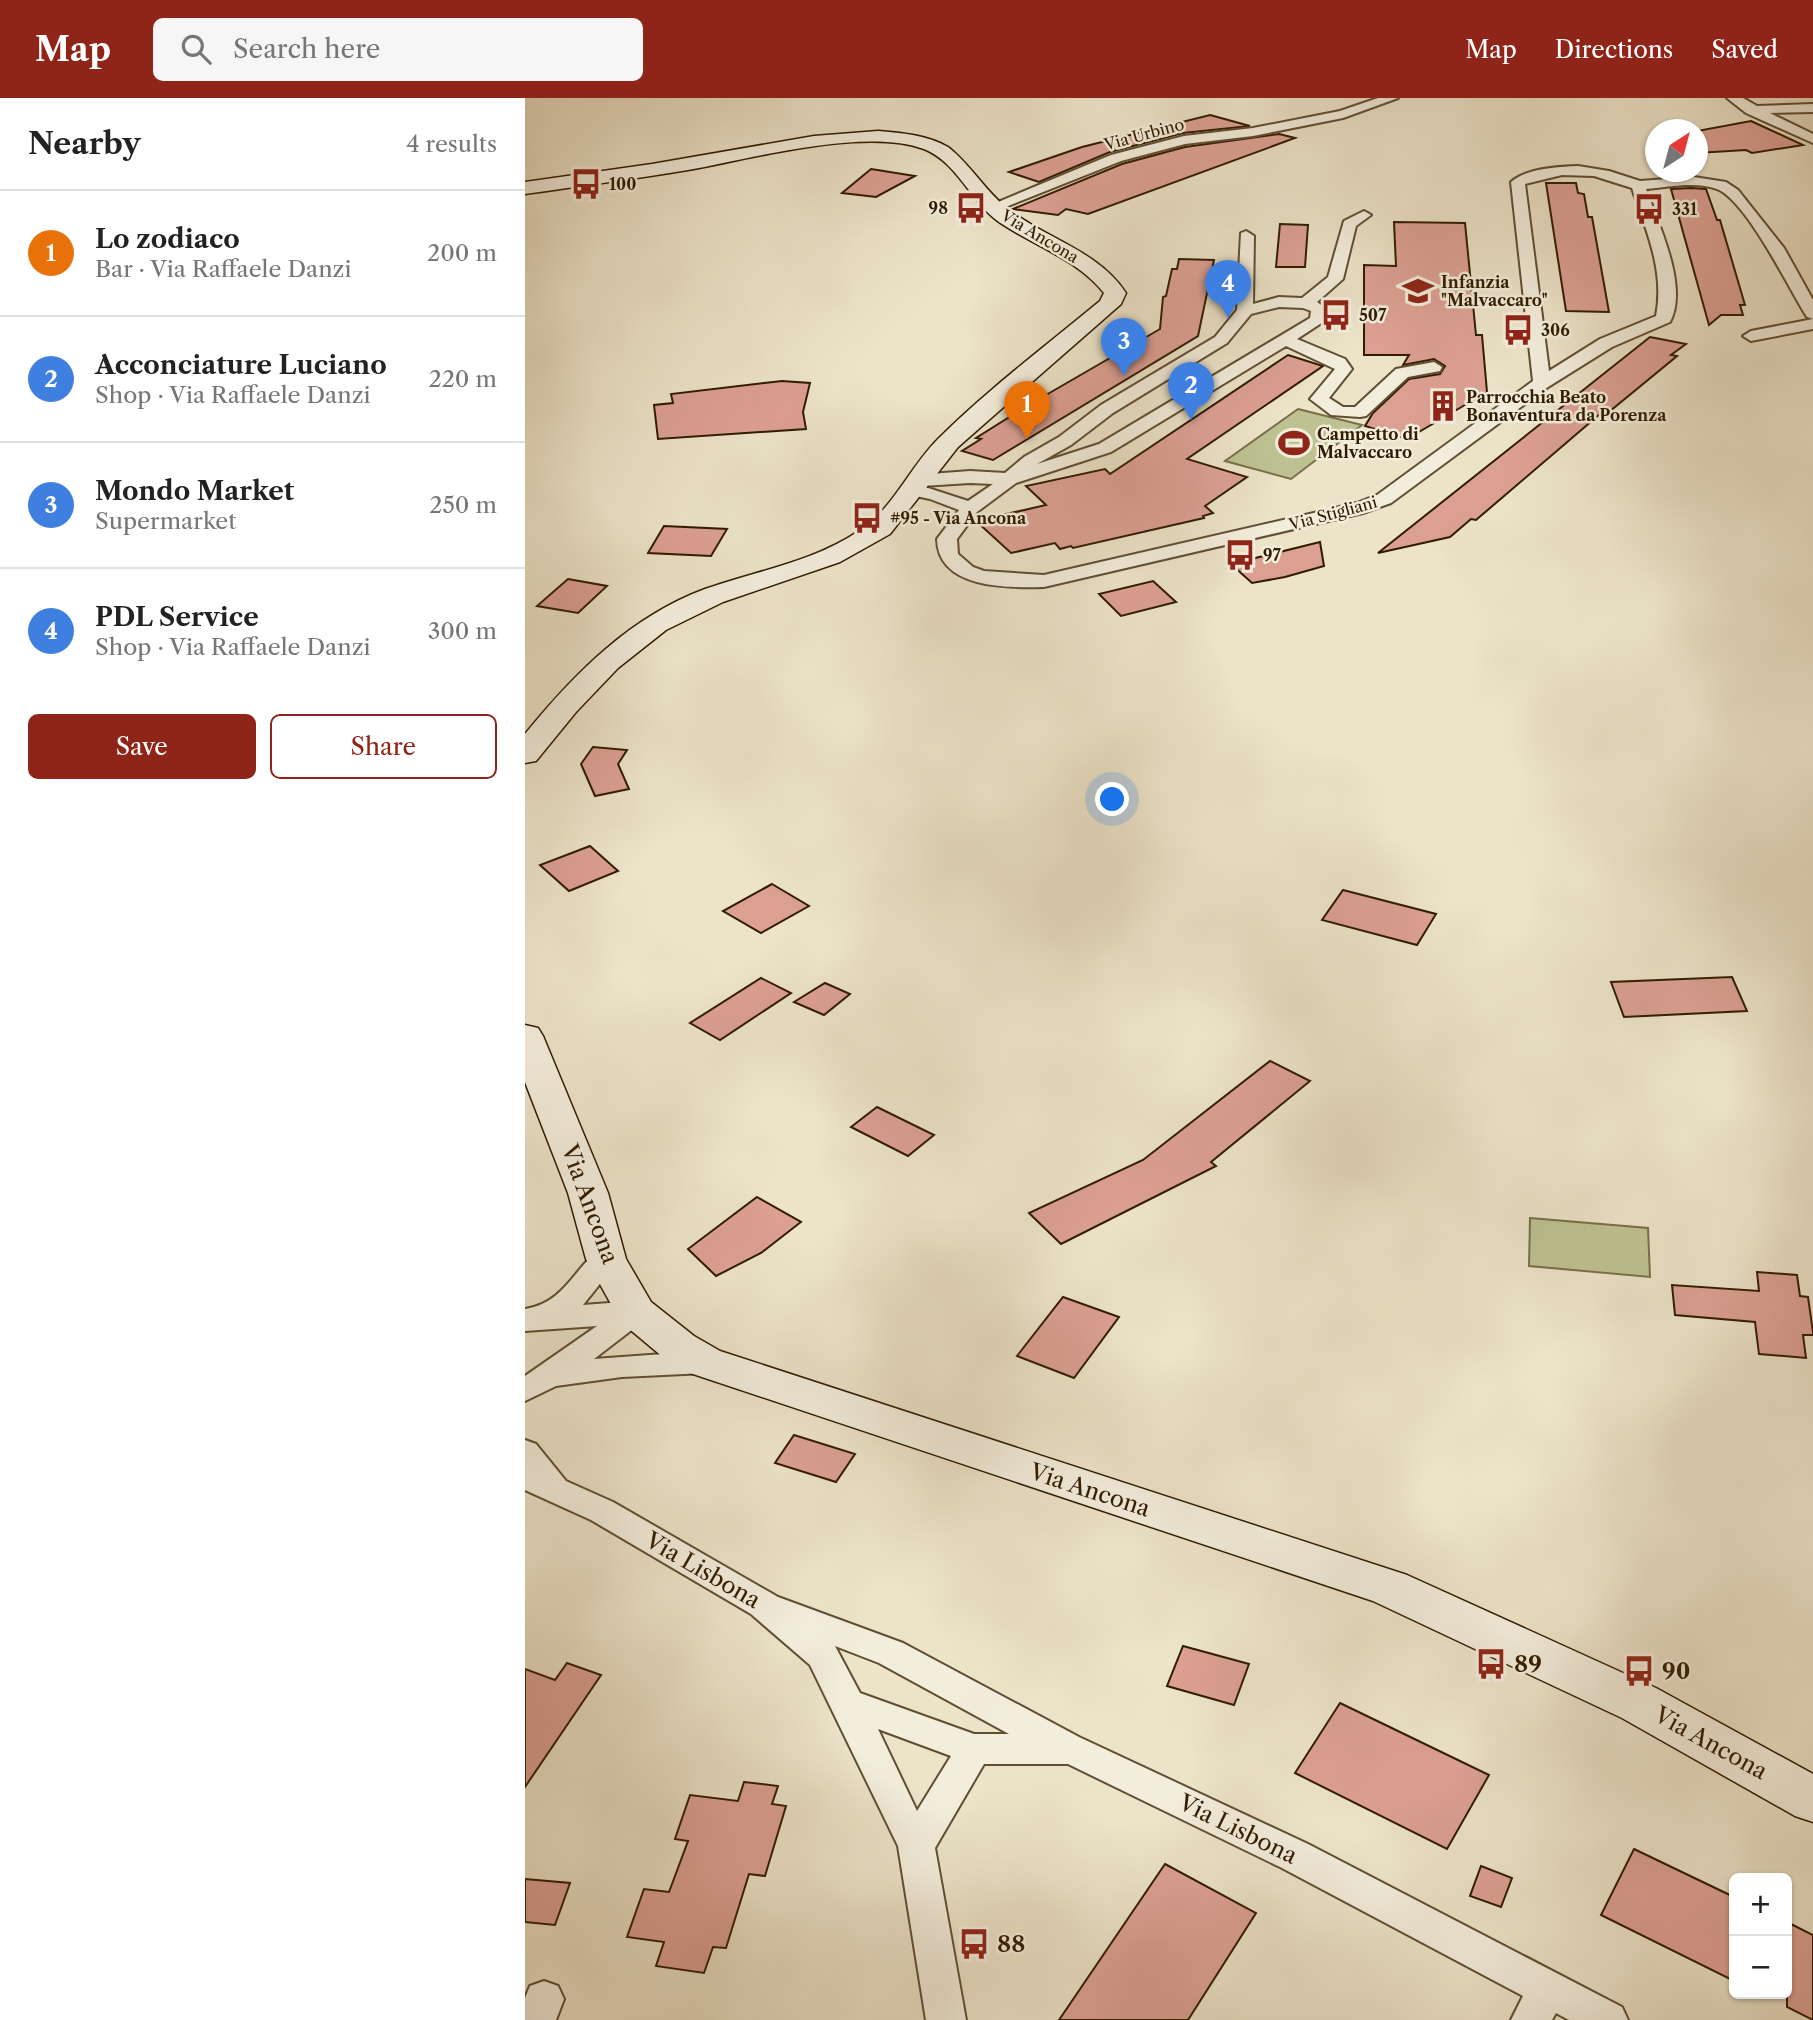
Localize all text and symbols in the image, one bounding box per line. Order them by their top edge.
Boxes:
search box [153,18,643,81]
text: Map [35,29,111,70]
icon: search [177,30,215,68]
text: Search here [233,33,380,65]
text: Map [1465,35,1517,64]
text: Directions [1555,35,1673,64]
text: Saved [1711,35,1778,64]
street label: Via Urbino [1101,114,1186,155]
north arrow [1645,119,1708,182]
text: Nearby [28,125,141,162]
text: 4 results [406,130,497,158]
bus stop icon: 100 [569,167,603,201]
place label: 100 [609,174,636,194]
bus stop icon: 98 [954,191,988,225]
bus stop icon: 331 [1632,192,1666,226]
place label: 98 [929,198,948,218]
place label: 331 [1672,199,1698,219]
street label: Via Ancona [997,205,1083,267]
text: Lo zodiaco [95,223,240,255]
text: 1 [46,239,56,267]
text: 200 m [427,239,497,267]
text: Bar · Via Raffaele Danzi [95,255,351,283]
pin: 4 [1205,260,1251,318]
place label: Infanzia "Malvaccaro" [1441,272,1548,310]
school or university icon: Infanzia "Malvaccaro" [1401,274,1435,308]
bus stop icon: 507 [1319,298,1353,332]
place label: 507 [1359,305,1387,325]
bus stop icon: 306 [1501,313,1535,347]
pin: 3 [1101,318,1147,376]
place label: 306 [1541,320,1570,340]
text: Acconciature Luciano [95,349,387,381]
pin: 2 [1168,362,1214,420]
text: 2 [44,365,58,393]
text: 220 m [428,365,497,393]
text: Shop · Via Raffaele Danzi [95,381,371,409]
pin: 1 [1004,381,1050,439]
place label: Parrocchia Beato Bonaventura da Porenza [1466,387,1667,425]
building icon: Parrocchia Beato Bonaventura da Porenza [1426,389,1460,423]
place label: Campetto di Malvaccaro [1317,424,1419,462]
sports icon: Campetto di Malvaccaro [1277,426,1311,460]
text: Mondo Market [95,475,294,507]
text: 3 [45,491,58,519]
text: 250 m [429,491,497,519]
street label: Via Stigliani [1286,492,1379,535]
bus stop icon: #95 - Via Ancona [850,501,884,535]
text: Supermarket [95,507,236,535]
place label: #95 - Via Ancona [890,508,1027,528]
bus stop icon: 97 [1223,538,1257,572]
place label: 97 [1263,545,1282,565]
text: PDL Service [95,601,259,633]
text: 4 [44,617,58,645]
text: 300 m [428,617,497,645]
text: Shop · Via Raffaele Danzi [95,633,371,661]
button: Save [28,714,256,779]
button: Share [270,714,497,779]
your location [1095,782,1129,816]
street label: Via Ancona [555,1140,625,1268]
street label: Via Ancona [1025,1457,1154,1523]
street label: Via Lisbona [640,1525,766,1615]
bus stop icon: 89 [1474,1647,1508,1681]
place label: 89 [1514,1650,1542,1678]
bus stop icon: 90 [1622,1654,1656,1688]
place label: 90 [1662,1657,1690,1685]
street label: Via Ancona [1649,1700,1773,1786]
street label: Via Lisbona [1173,1788,1303,1870]
map controls [1729,1873,1792,1999]
button: + [1729,1873,1792,1936]
bus stop icon: 88 [957,1927,991,1961]
place label: 88 [997,1930,1025,1958]
button: − [1729,1936,1792,1999]

